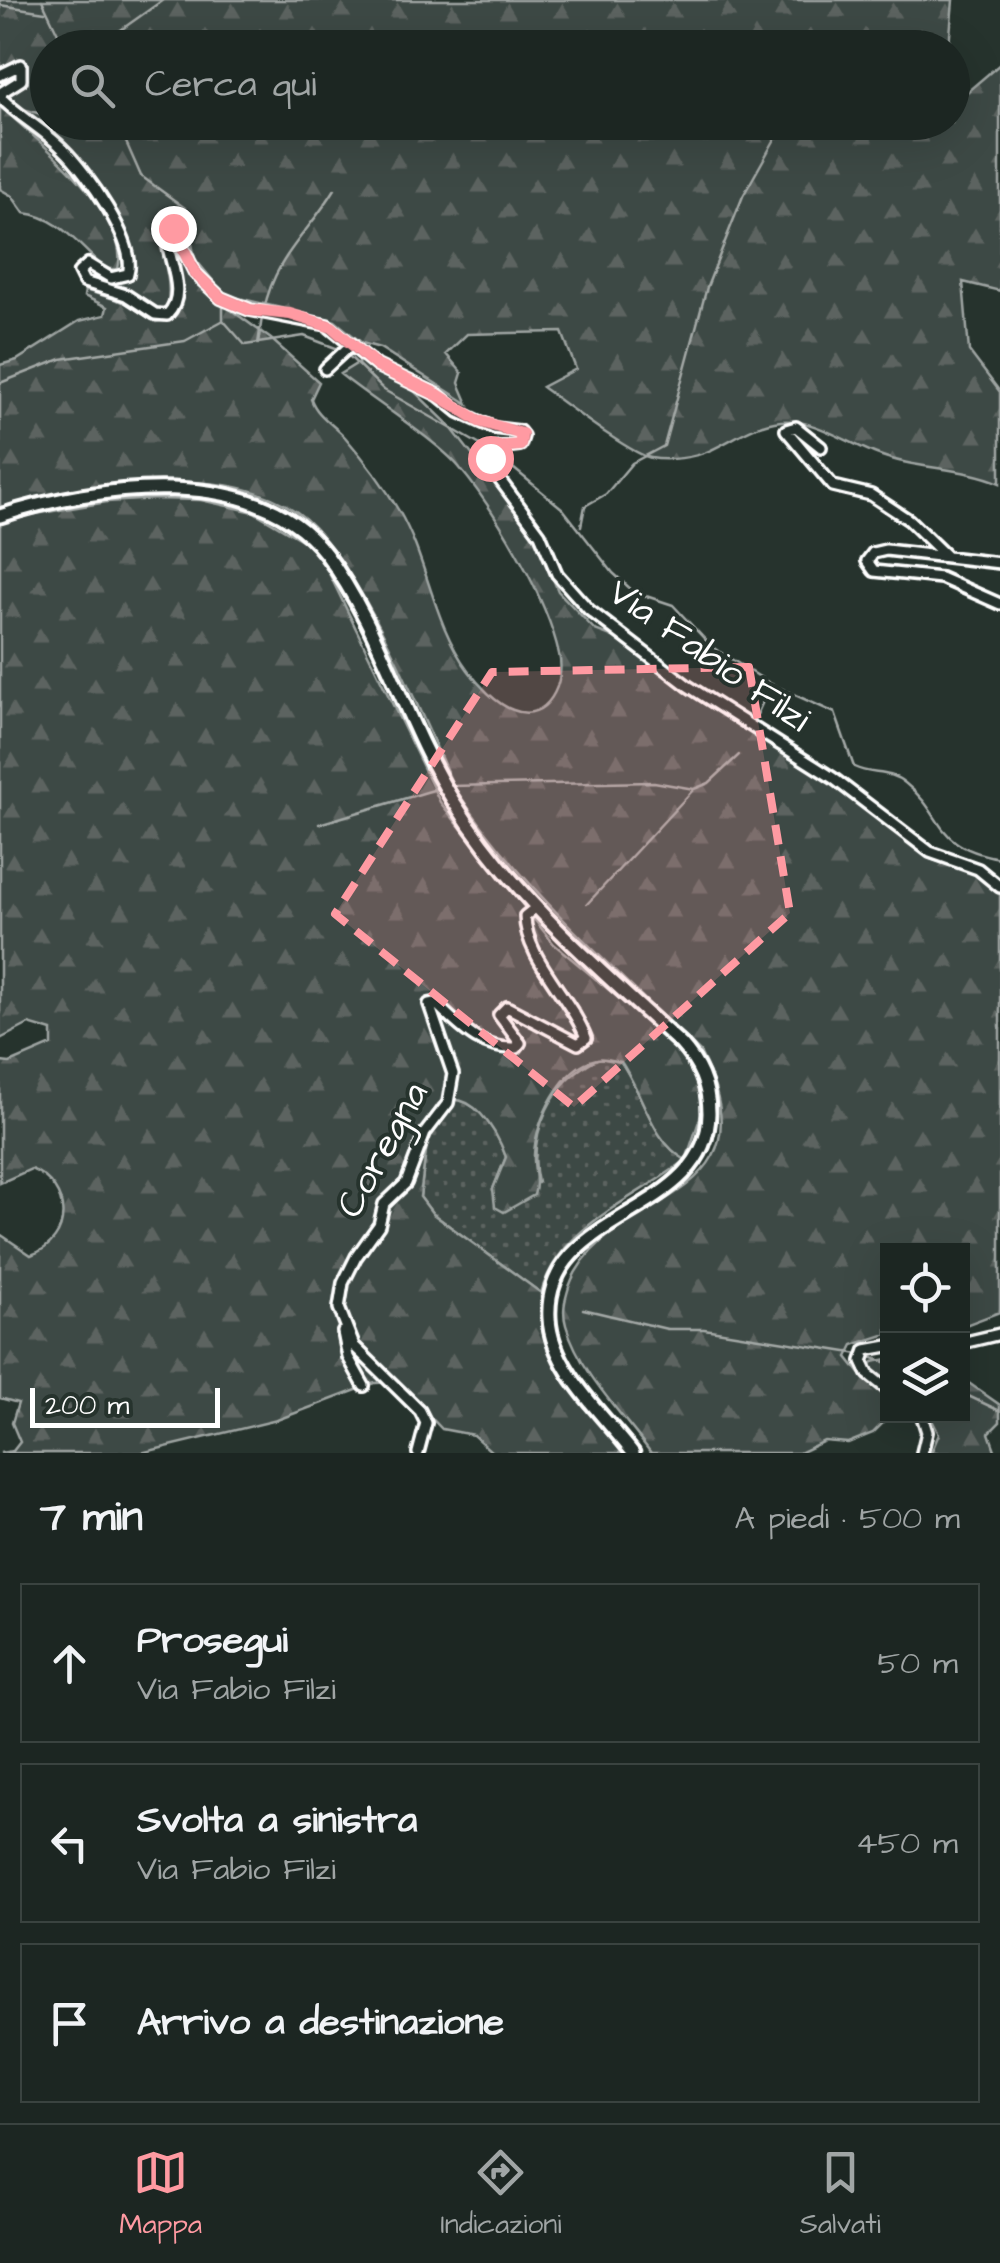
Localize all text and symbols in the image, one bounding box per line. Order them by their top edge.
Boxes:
search box [30,30,970,140]
icon: search [65,58,120,113]
text: Cerca qui [145,59,317,111]
route end [151,206,197,252]
route start [468,436,514,482]
street label: Via Fabio Filzi [597,567,821,745]
street label: Coregna [324,1073,442,1227]
map controls [880,1243,970,1423]
button: locate [880,1243,970,1333]
button: layers [880,1333,970,1423]
scale bar [30,1383,220,1428]
text: 200 m [45,1386,129,1425]
text: 7 min [40,1489,143,1547]
text: A piedi · 500 m [735,1496,960,1541]
text: Prosegui [137,1615,288,1667]
icon: ahead [42,1636,97,1691]
text: 50 m [877,1641,958,1686]
text: Via Fabio Filzi [137,1667,336,1712]
text: Svolta a sinistra [137,1795,417,1847]
icon: left [42,1816,97,1871]
text: 450 m [856,1821,958,1866]
text: Via Fabio Filzi [137,1847,336,1892]
icon: arrive [42,1996,97,2051]
text: Arrivo a destinazione [137,1997,504,2049]
tab: Mappa [119,2145,202,2244]
tab: Indicazioni [440,2145,561,2244]
tab: Salvati [800,2145,881,2244]

